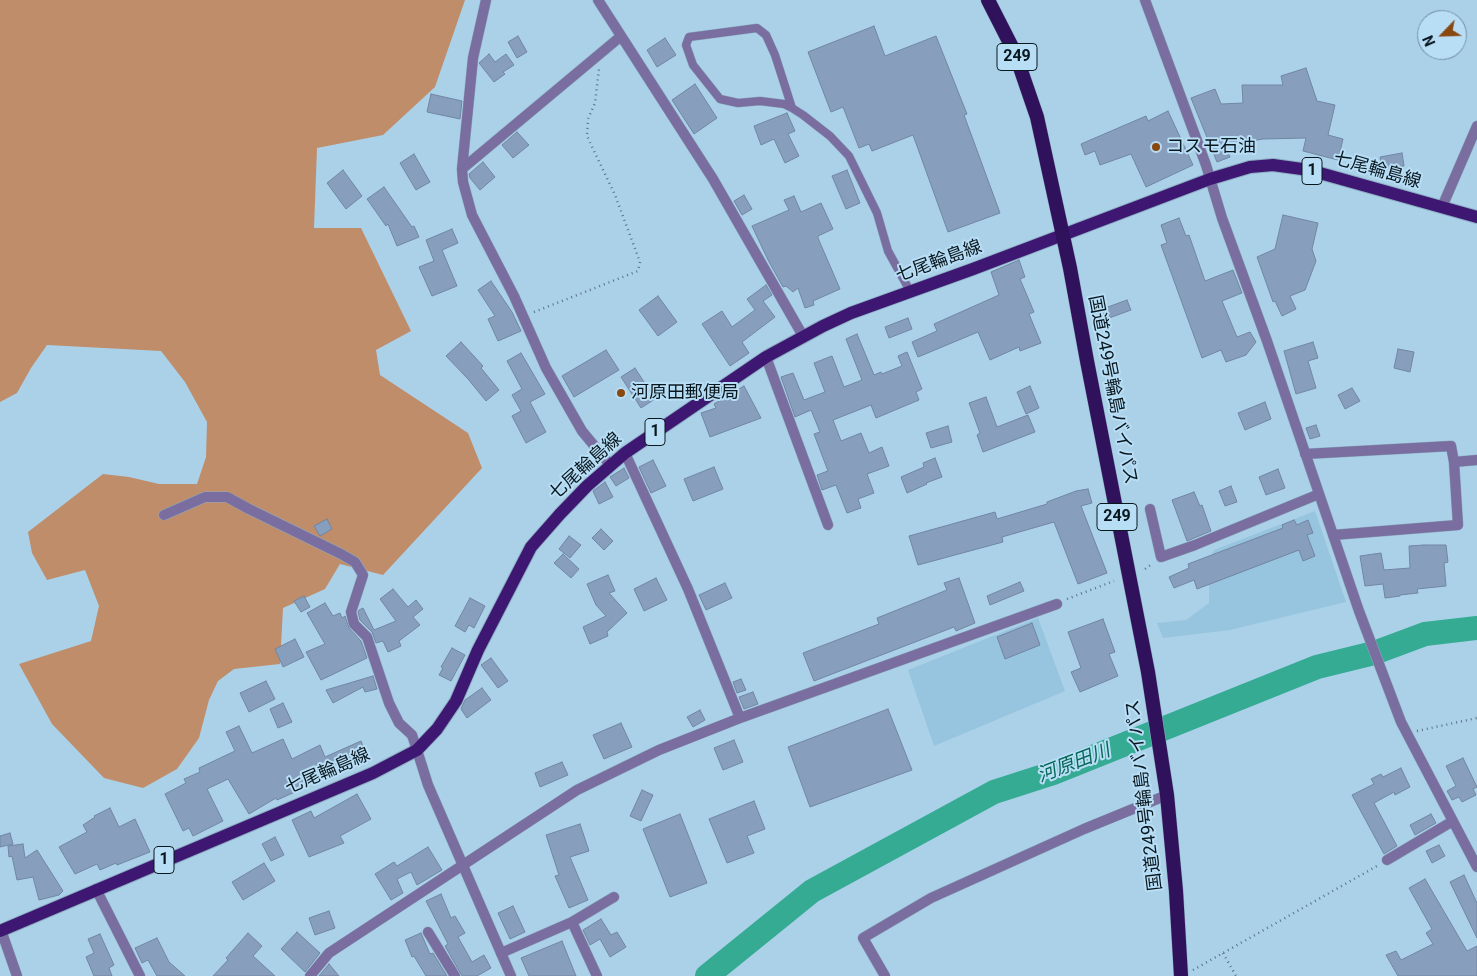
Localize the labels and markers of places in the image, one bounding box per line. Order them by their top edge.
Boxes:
place label: コスモ石油 [1166,136,1256,158]
marker: コスモ石油 [1150,141,1162,153]
place label: 河原田郵便局 [631,382,739,404]
marker: 河原田郵便局 [615,387,627,399]

